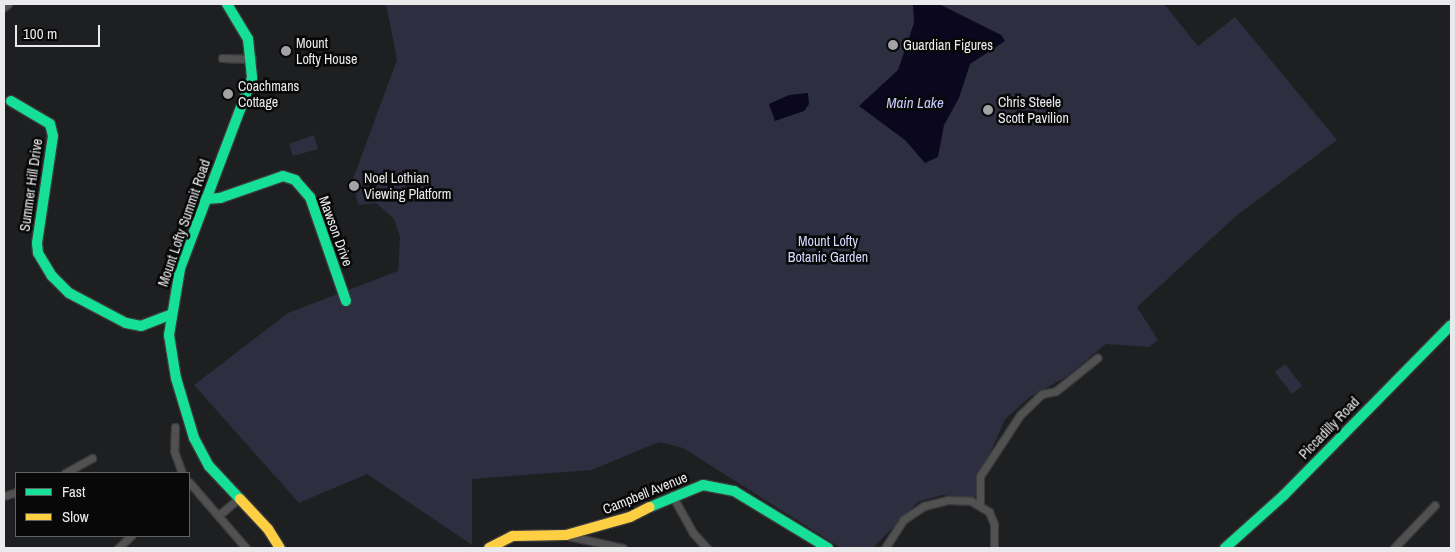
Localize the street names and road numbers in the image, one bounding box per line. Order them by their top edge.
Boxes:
street label: Summer Hill Drive [16,137,46,233]
street label: Mount Lofty Summit Road [154,157,214,289]
street label: Mawson Drive [316,194,356,268]
street label: Piccadilly Road [1295,393,1363,463]
street label: Campbell Avenue [600,468,690,518]

